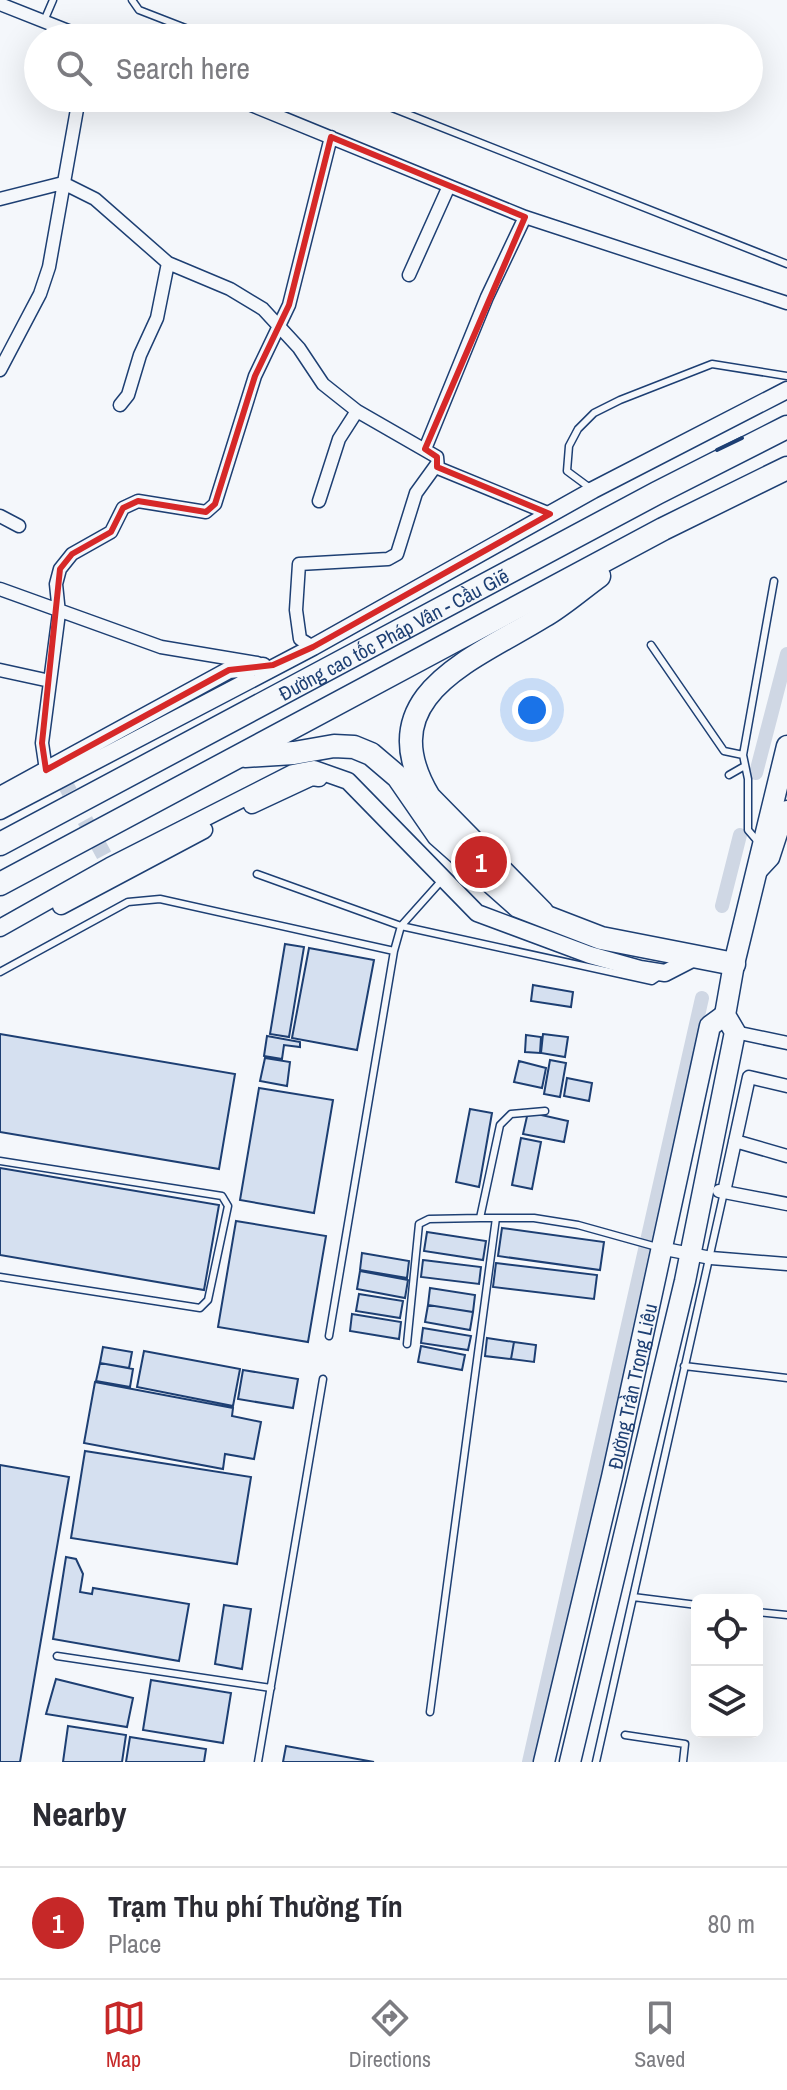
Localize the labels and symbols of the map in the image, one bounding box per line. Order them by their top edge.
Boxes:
street label: Đường cao tốc Pháp Vân - Cầu Giẽ [274,561,513,706]
your location [512,690,552,730]
pin: 1 [455,832,507,892]
street label: Đường Trần Trọng Liêu [601,1301,663,1471]

